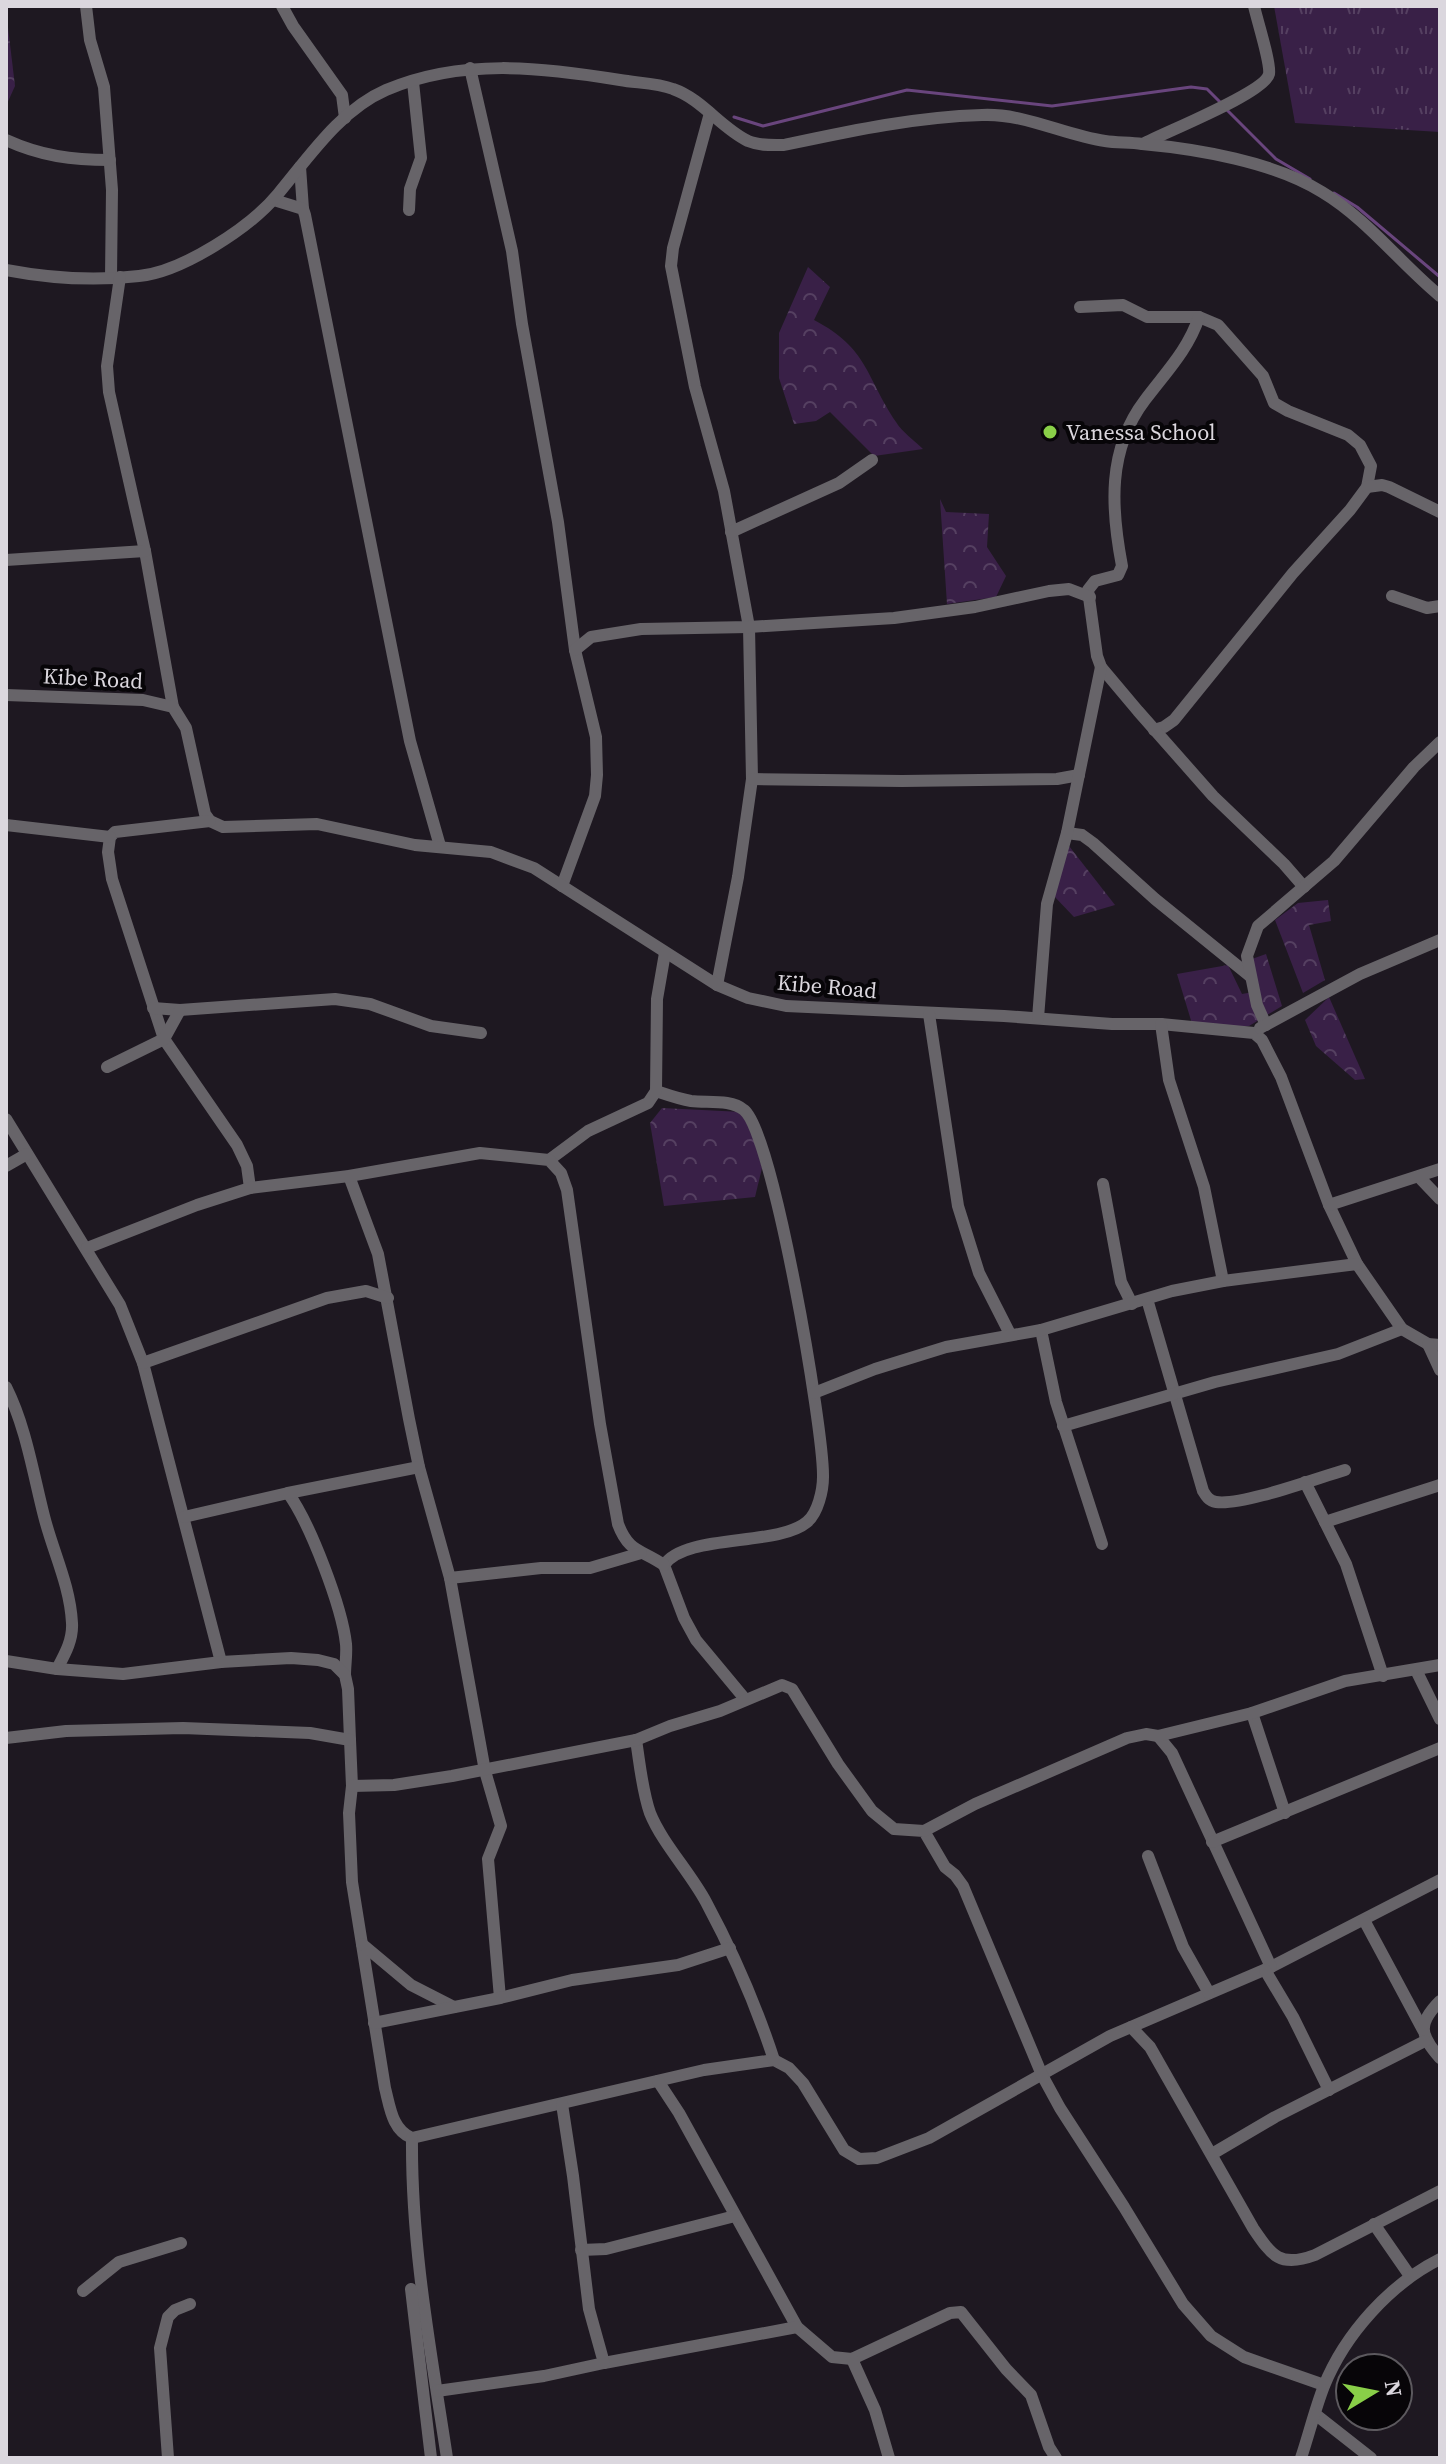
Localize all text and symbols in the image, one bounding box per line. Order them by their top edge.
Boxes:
place label: Vanessa School [1066,417,1216,447]
marker: Vanessa School [1041,423,1059,441]
street label: Kibe Road [42,660,144,696]
street label: Kibe Road [776,967,879,1005]
north arrow [1334,2352,1414,2432]
text: N [1378,2378,1410,2399]

